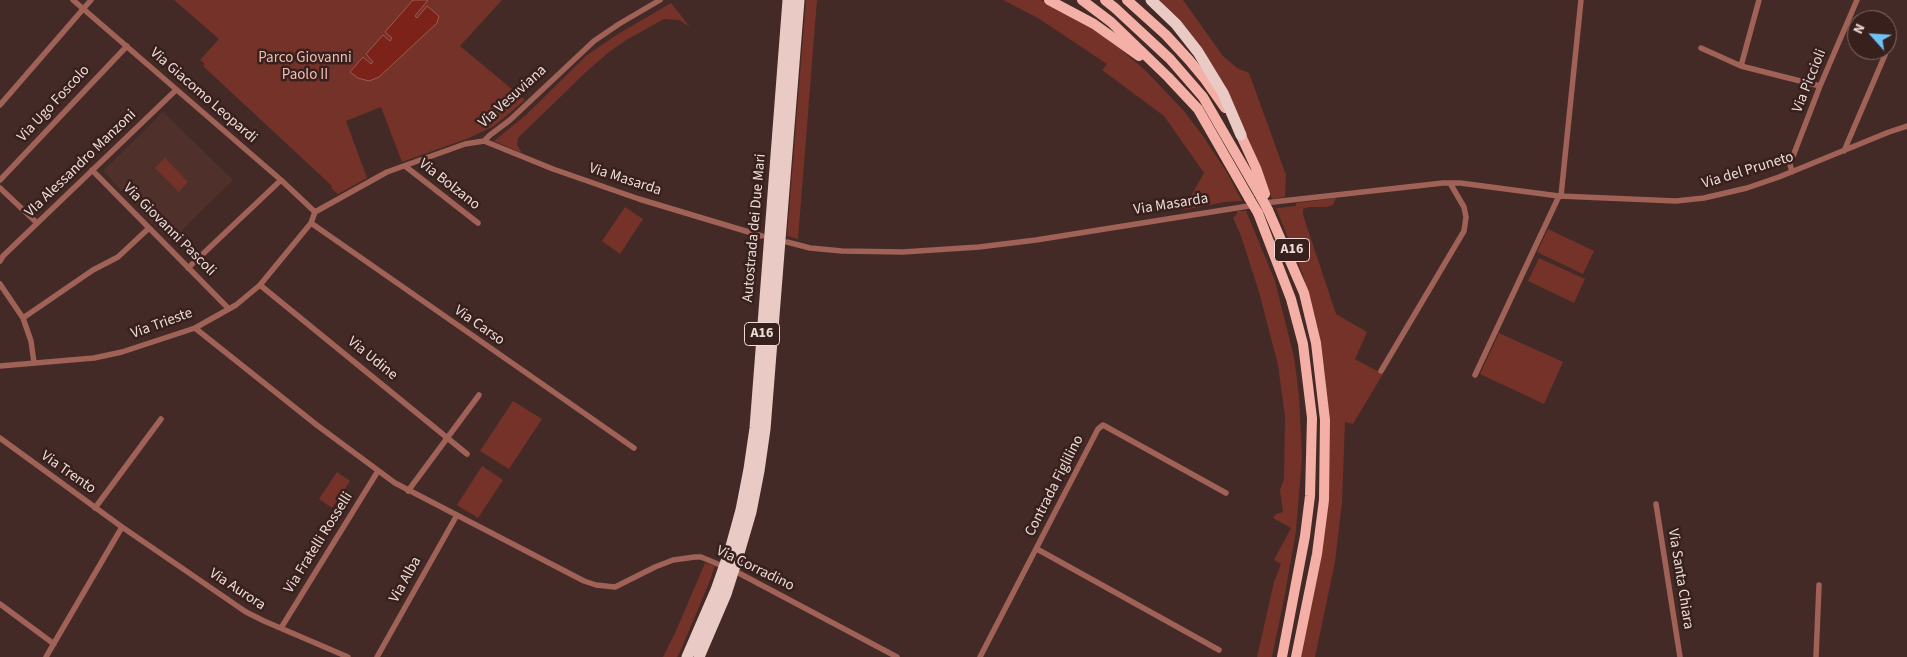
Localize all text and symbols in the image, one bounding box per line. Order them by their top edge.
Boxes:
north arrow [1847,10,1897,60]
text: N [1848,20,1870,37]
street label: Via Giacomo Leopardi [146,45,260,147]
street label: Via Piccioli [1789,47,1831,115]
park label: Parco Giovanni Paolo II [258,50,352,85]
street label: Via Ugo Foscolo [14,62,94,146]
street label: Via Vesuviana [475,62,551,132]
street label: VIa Alessandro Manzoni [22,106,140,222]
street label: Via del Pruneto [1700,149,1796,193]
street label: Autostrada dei Due Mari [740,153,770,303]
street label: Via Bolzano [415,156,483,214]
street label: Via Masarda [586,160,664,200]
street label: Via Giovanni Pascoli [119,180,219,280]
street label: Via Masarda [1132,190,1210,220]
road number: A16 [1274,238,1310,262]
street label: Via Carso [450,302,508,350]
street label: Via Trieste [129,305,195,343]
road number: A16 [744,322,780,346]
street label: Via Udine [343,333,401,385]
street label: Contrada Figlilino [1022,432,1088,540]
street label: Via Trento [37,448,99,498]
street label: Via Fratelli Rosselli [281,489,357,597]
street label: Via Santa Chiara [1663,527,1697,631]
street label: Via Corradino [713,542,797,596]
street label: Via Alba [386,554,426,606]
street label: Via Aurora [205,565,269,615]

